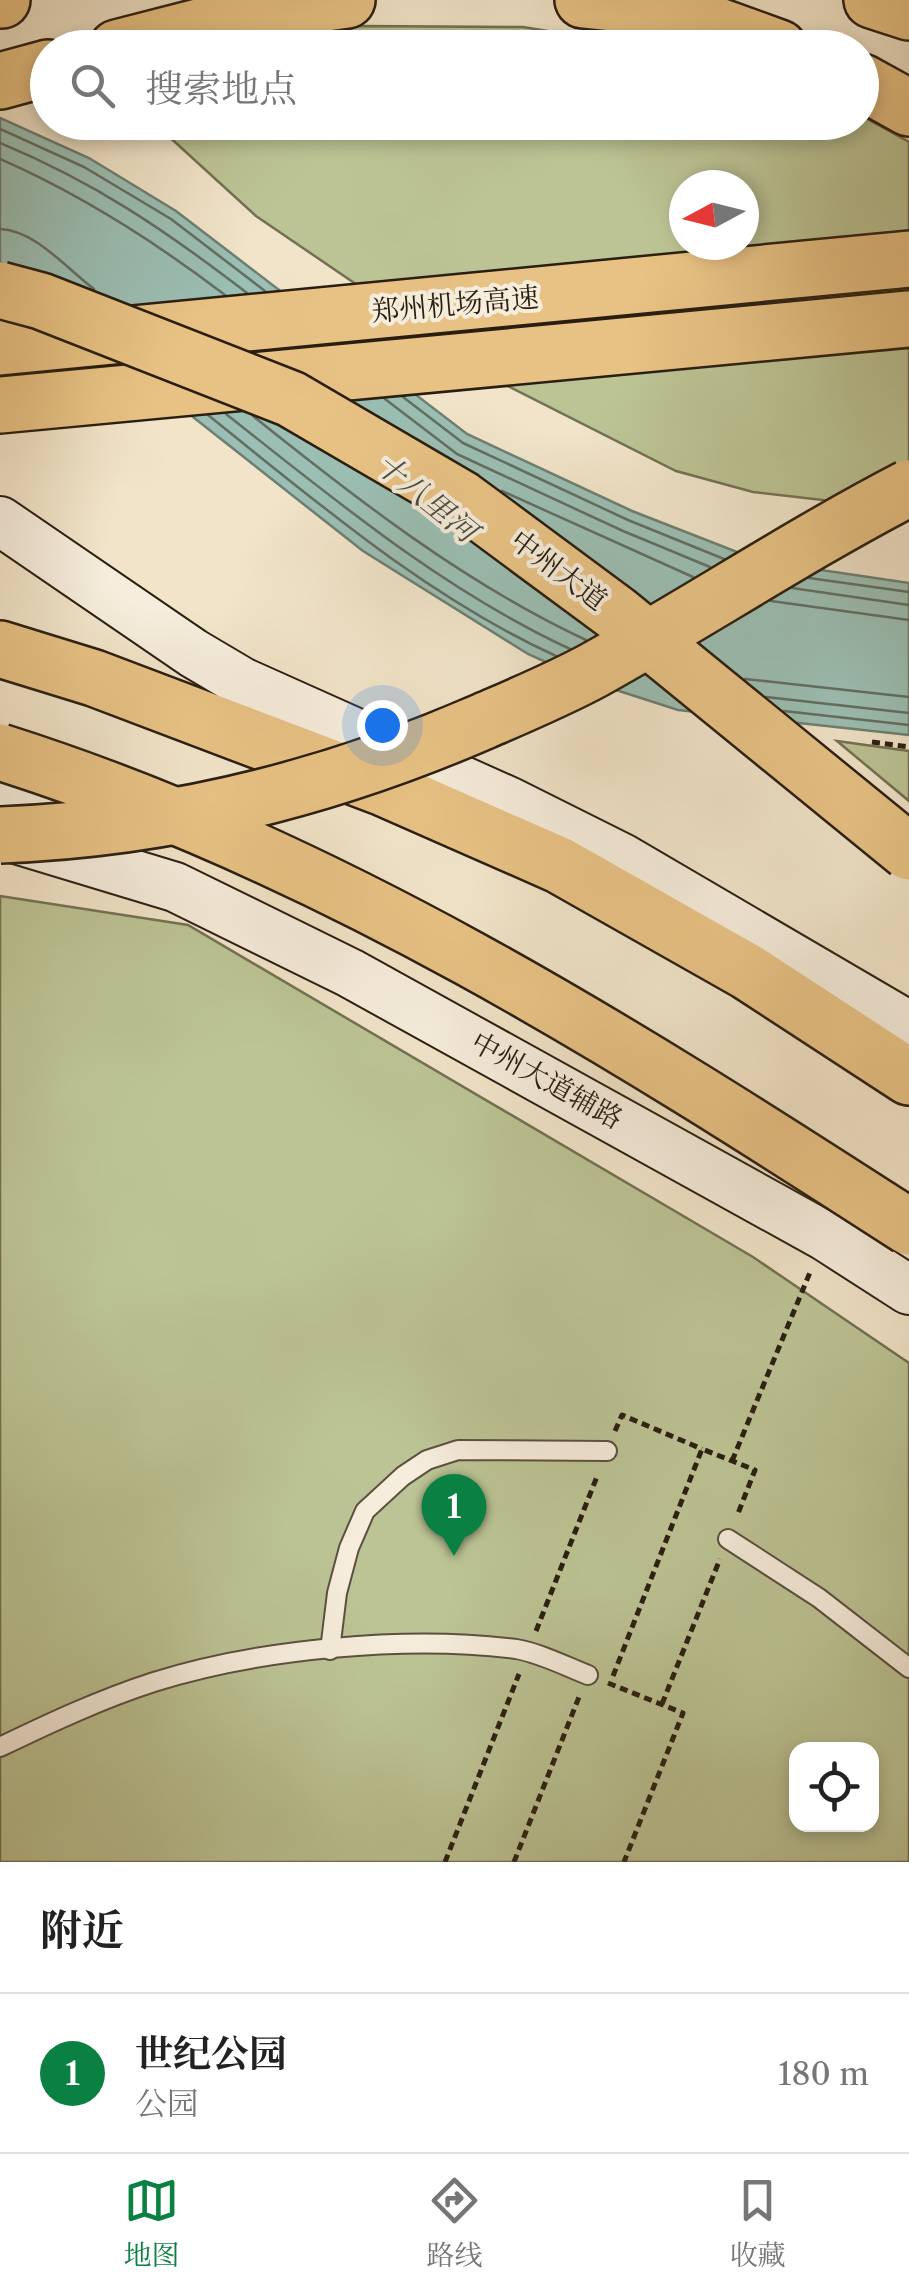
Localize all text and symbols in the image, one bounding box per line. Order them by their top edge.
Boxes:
search box [30,30,879,140]
icon: search [65,58,120,113]
text: 搜索地点 [145,65,297,112]
north arrow [669,170,759,260]
street label: 郑州机场高速 [370,280,540,328]
water label: 十八里河 [368,445,488,553]
street label: 中州大道 [504,523,614,617]
your location [357,700,408,751]
street label: 中州大道辅路 [465,1024,629,1136]
pin: 1 [422,1474,486,1556]
map controls [789,1742,879,1832]
button: locate [789,1742,879,1832]
text: 附近 [40,1904,124,1956]
text: 世纪公园 [135,2030,287,2077]
text: 1 [65,2054,80,2093]
text: 180 m [778,2054,869,2093]
text: 公园 [135,2084,199,2123]
tab: 地图 [123,2173,180,2273]
tab: 路线 [426,2173,483,2273]
tab: 收藏 [729,2173,786,2273]

